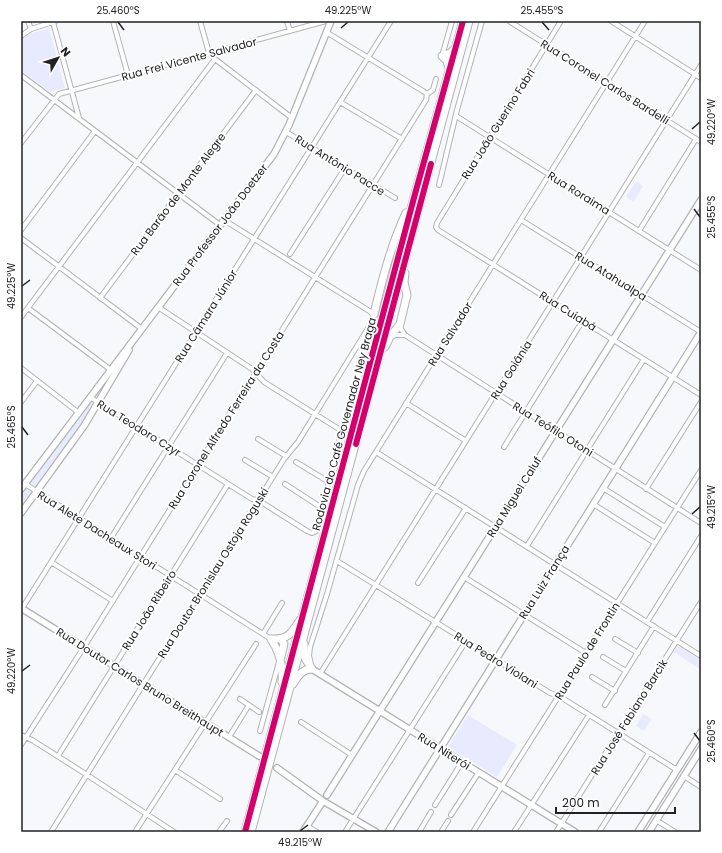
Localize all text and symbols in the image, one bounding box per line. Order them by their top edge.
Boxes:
text: 25.460°S [96,3,140,18]
text: 49.225°W [325,3,371,18]
text: 25.455°S [521,3,564,18]
street label: Rua Frei Vicente Salvador [120,33,258,85]
street label: Rua Coronel Carlos Bardelli [537,36,673,129]
north arrow [38,38,78,78]
text: N [57,43,75,60]
street label: Rua João Guerino Fabri [457,65,539,182]
text: 49.220°W [704,99,719,145]
street label: Rua Barão de Monte Alegre [127,129,230,259]
street label: Rua Antônio Pacce [292,131,388,199]
street label: Rua Professor João Doetzer [169,160,271,290]
street label: Rua Roraima [545,167,613,219]
text: 25.455°S [704,195,719,238]
street label: Rua Atahualpa [572,247,650,305]
text: 49.225°W [4,263,19,309]
street label: Rua Câmara Júnior [171,266,241,366]
street label: Rua Cuiabá [536,287,600,335]
street label: Rua Salvador [424,299,476,369]
street label: Rodovia do Café Governador Ney Braga [308,316,380,532]
street label: Rua Coronel Alfredo Ferreira da Costa [164,328,288,512]
street label: Rua Goiânia [486,337,536,403]
street label: Rua Teodoro Czyr [94,396,184,460]
street label: Rua Teófilo Otoni [510,398,597,460]
text: 25.465°S [4,405,19,449]
street label: Rua Miguel Caluf [483,453,545,540]
street label: Rua Doutor Bronislau Ostoja Roguski [154,484,273,661]
text: 49.215°W [704,485,719,529]
street label: Rua Alete Dacheaux Stori [34,487,160,573]
street label: Rua Luiz França [515,542,573,622]
street label: Rua João Ribeiro [118,567,180,653]
street label: Rua Paulo de Frontin [550,599,624,703]
street label: Rua Doutor Carlos Bruno Breithaupt [53,624,227,740]
street label: Rua Pedro Violani [451,628,541,692]
text: 49.220°W [4,648,19,694]
street label: Rua José Fabiano Barcik [587,656,671,778]
text: 25.460°S [704,719,719,763]
street label: Rua Niterói [415,729,474,774]
scale bar [556,789,675,815]
text: 200 m [562,794,600,811]
text: 49.215°W [278,835,322,850]

